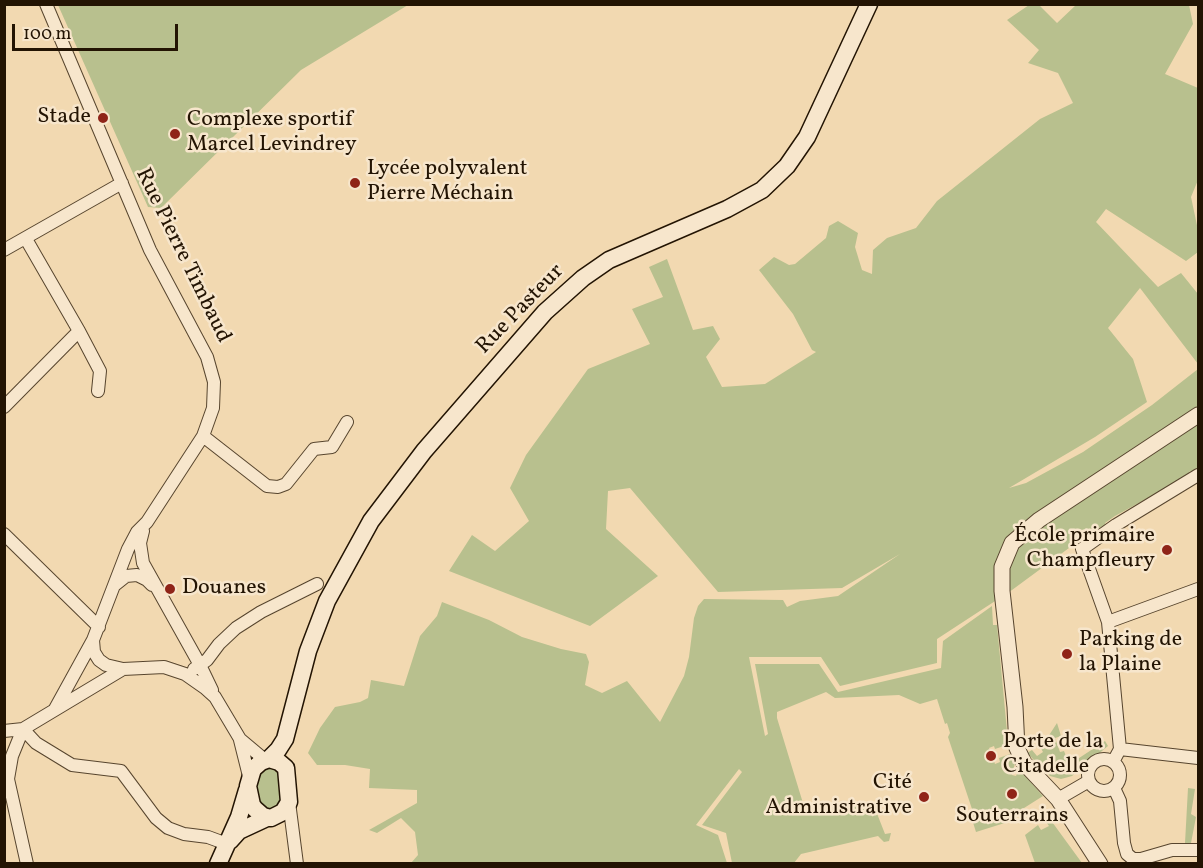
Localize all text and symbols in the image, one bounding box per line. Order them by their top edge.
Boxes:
scale bar [15,12,182,50]
text: 100 m [23,22,72,47]
place label: Stade [37,105,91,131]
place label: Complexe sportif Marcel Levindrey [187,108,357,160]
marker: Stade [96,111,110,125]
marker: Complexe sportif Marcel Levindrey [168,127,182,141]
place label: Lycée polyvalent Pierre Méchain [367,157,528,208]
street label: Rue Pierre Timbaud [128,164,236,348]
marker: Lycée polyvalent Pierre Méchain [348,176,362,190]
street label: Rue Pasteur [472,259,570,361]
place label: École primaire Champfleury [1014,524,1155,576]
marker: École primaire Champfleury [1160,543,1174,557]
place label: Douanes [182,576,266,602]
marker: Douanes [163,582,177,596]
place label: Parking de la Plaine [1079,628,1182,680]
marker: Parking de la Plaine [1060,647,1074,661]
place label: Porte de la Citadelle [1003,730,1103,782]
marker: Porte de la Citadelle [984,749,998,763]
place label: Cité Administrative [766,771,912,822]
marker: Souterrains [1005,787,1019,801]
marker: Cité Administrative [917,790,931,804]
place label: Souterrains [956,804,1068,830]

